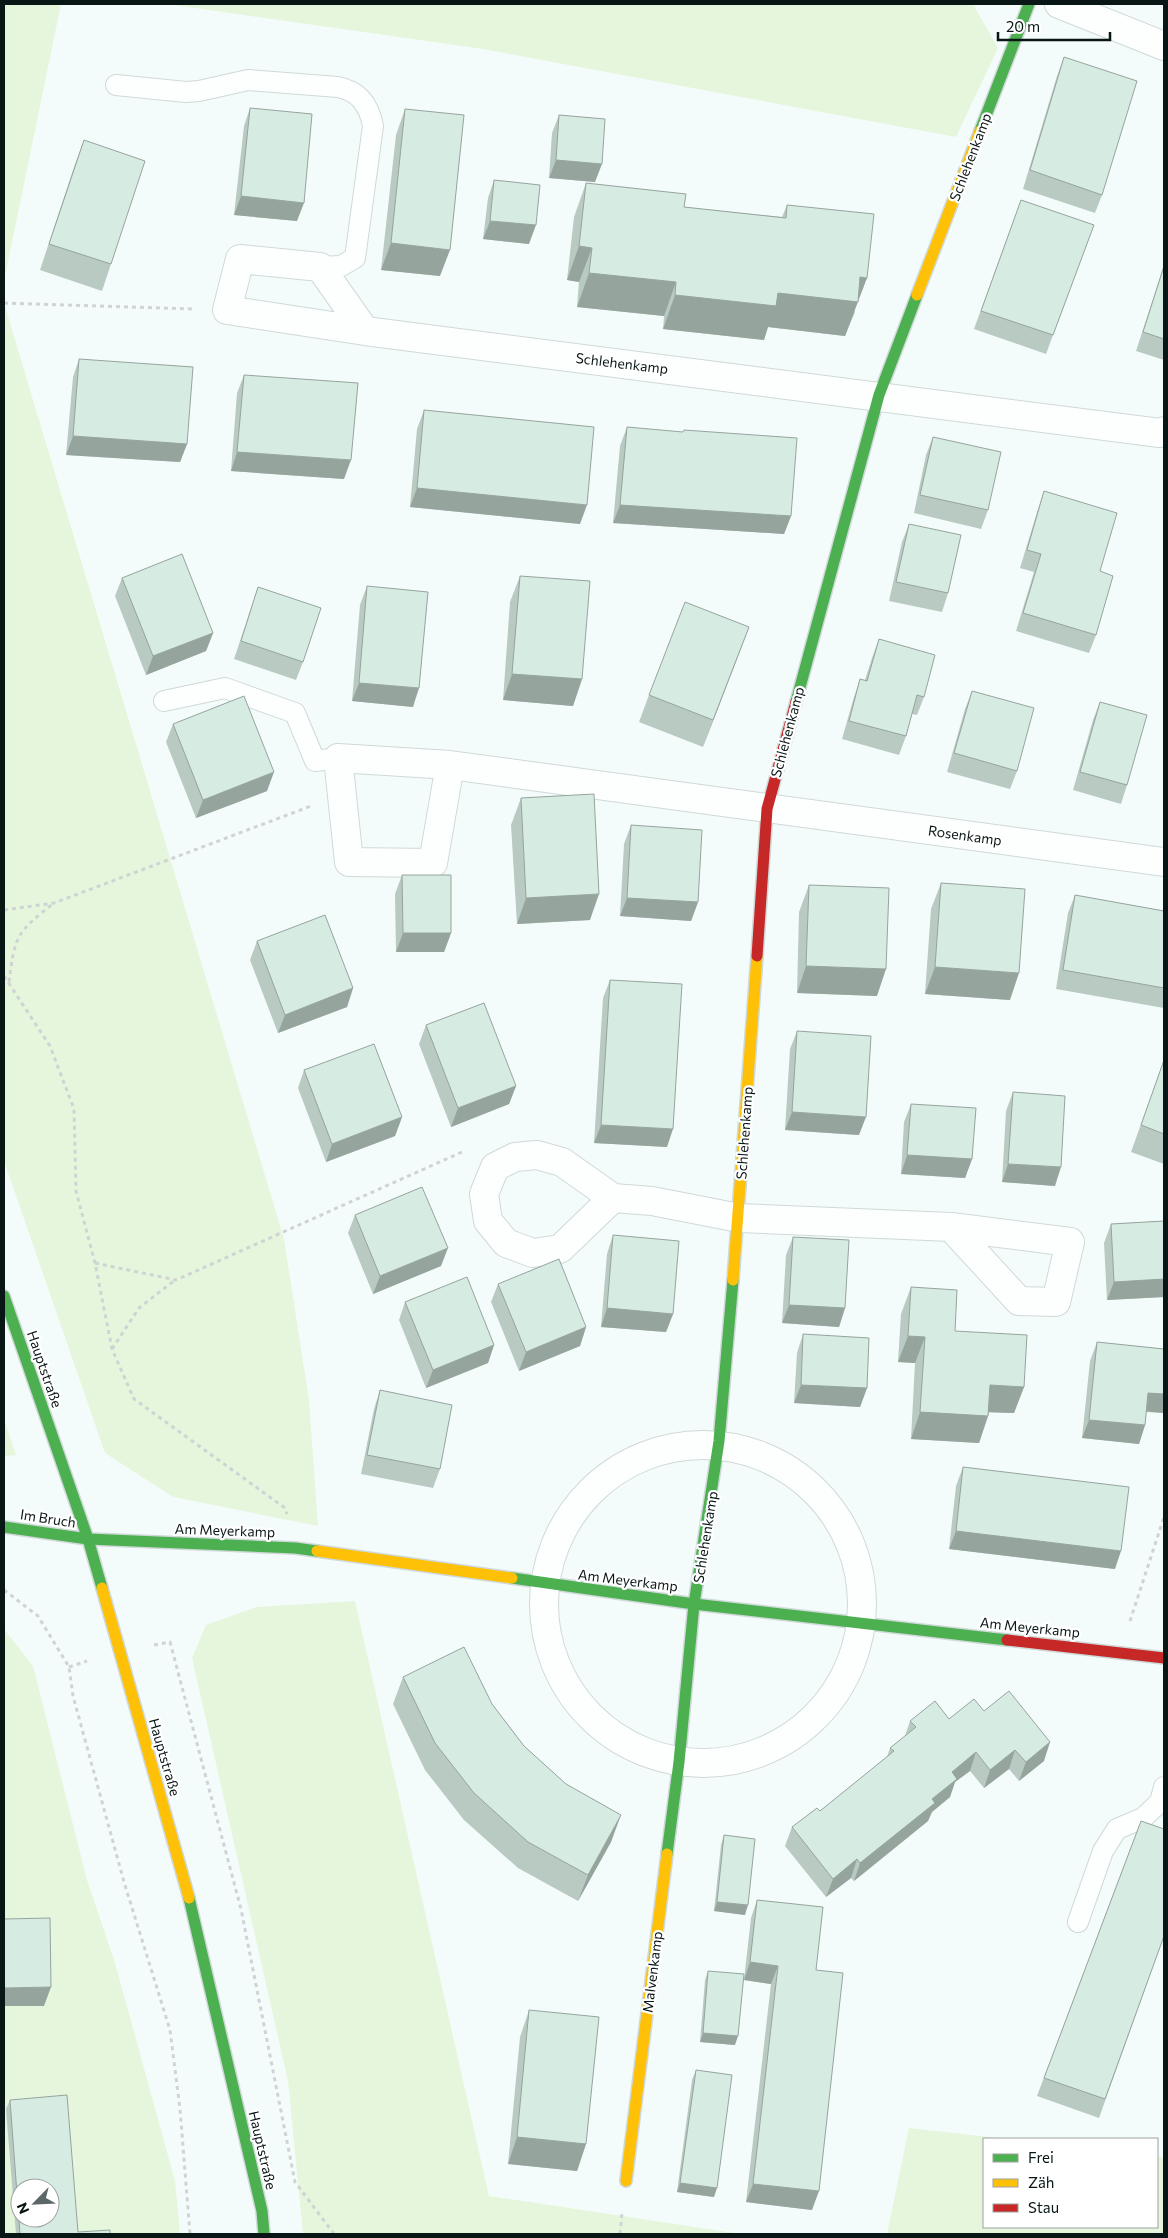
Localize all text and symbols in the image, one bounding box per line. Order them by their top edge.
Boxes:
scale bar [998,10,1110,42]
text: 20 m [1006,17,1040,35]
street label: Schlehenkamp [945,111,995,203]
street label: Schlehenkamp [575,349,669,377]
street label: Schlehenkamp [767,685,807,779]
street label: Rosenkamp [927,821,1003,849]
street label: Schlehenkamp [732,1086,756,1180]
street label: Hauptstraße [24,1328,66,1410]
street label: Schlehenkamp [689,1490,721,1584]
street label: Im Bruch [19,1505,77,1531]
street label: Am Meyerkamp [174,1520,276,1540]
street label: Am Meyerkamp [577,1565,679,1595]
street label: Am Meyerkamp [979,1613,1081,1641]
street label: Hauptstraße [146,1716,184,1798]
street label: Malvenkamp [639,1930,665,2014]
street label: Hauptstraße [246,2109,280,2191]
legend [983,2138,1158,2228]
text: Frei [1028,2148,1054,2166]
text: Zäh [1028,2173,1054,2191]
north arrow [10,2178,60,2228]
text: Stau [1028,2198,1059,2216]
text: N [13,2200,33,2217]

